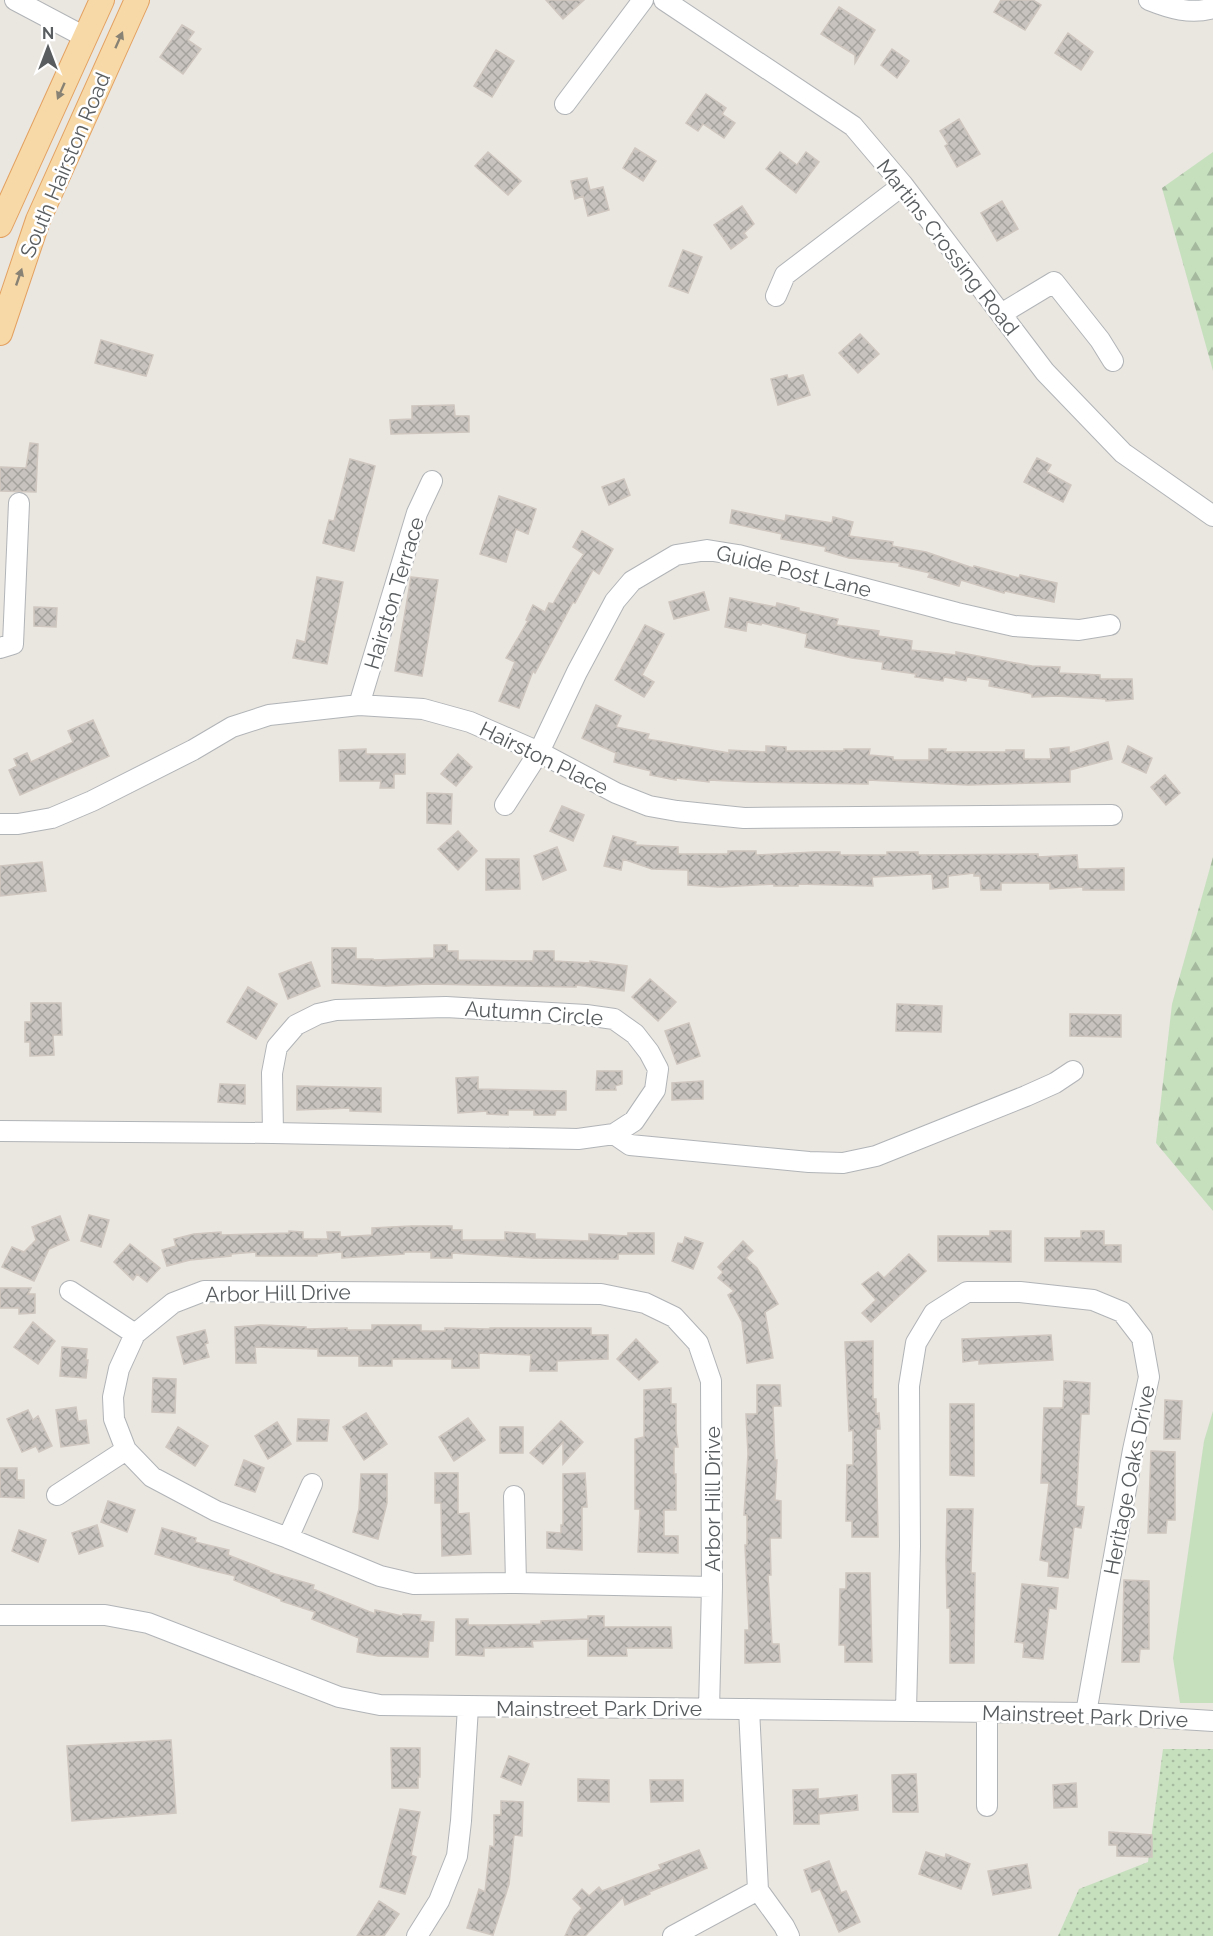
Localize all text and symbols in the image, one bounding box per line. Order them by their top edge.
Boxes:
north arrow [18,18,78,78]
text: N [42,24,54,43]
one-way arrow [114,30,124,48]
street label: South Hairston Road [15,69,115,261]
one-way arrow [56,83,65,100]
street label: Martins Crossing Road [872,154,1024,340]
one-way arrow [14,268,24,286]
street label: Hairston Terrace [359,514,429,672]
street label: Guide Post Lane [714,540,874,602]
street label: Hairston Place [476,716,612,800]
street label: Autumn Circle [464,996,604,1030]
street label: Arbor Hill Drive [205,1279,351,1307]
street label: Heritage Oaks Drive [1098,1383,1160,1577]
street label: Arbor Hill Drive [700,1426,725,1572]
street label: Mainstreet Park Drive [496,1696,702,1721]
street label: Mainstreet Park Drive [982,1700,1188,1732]

